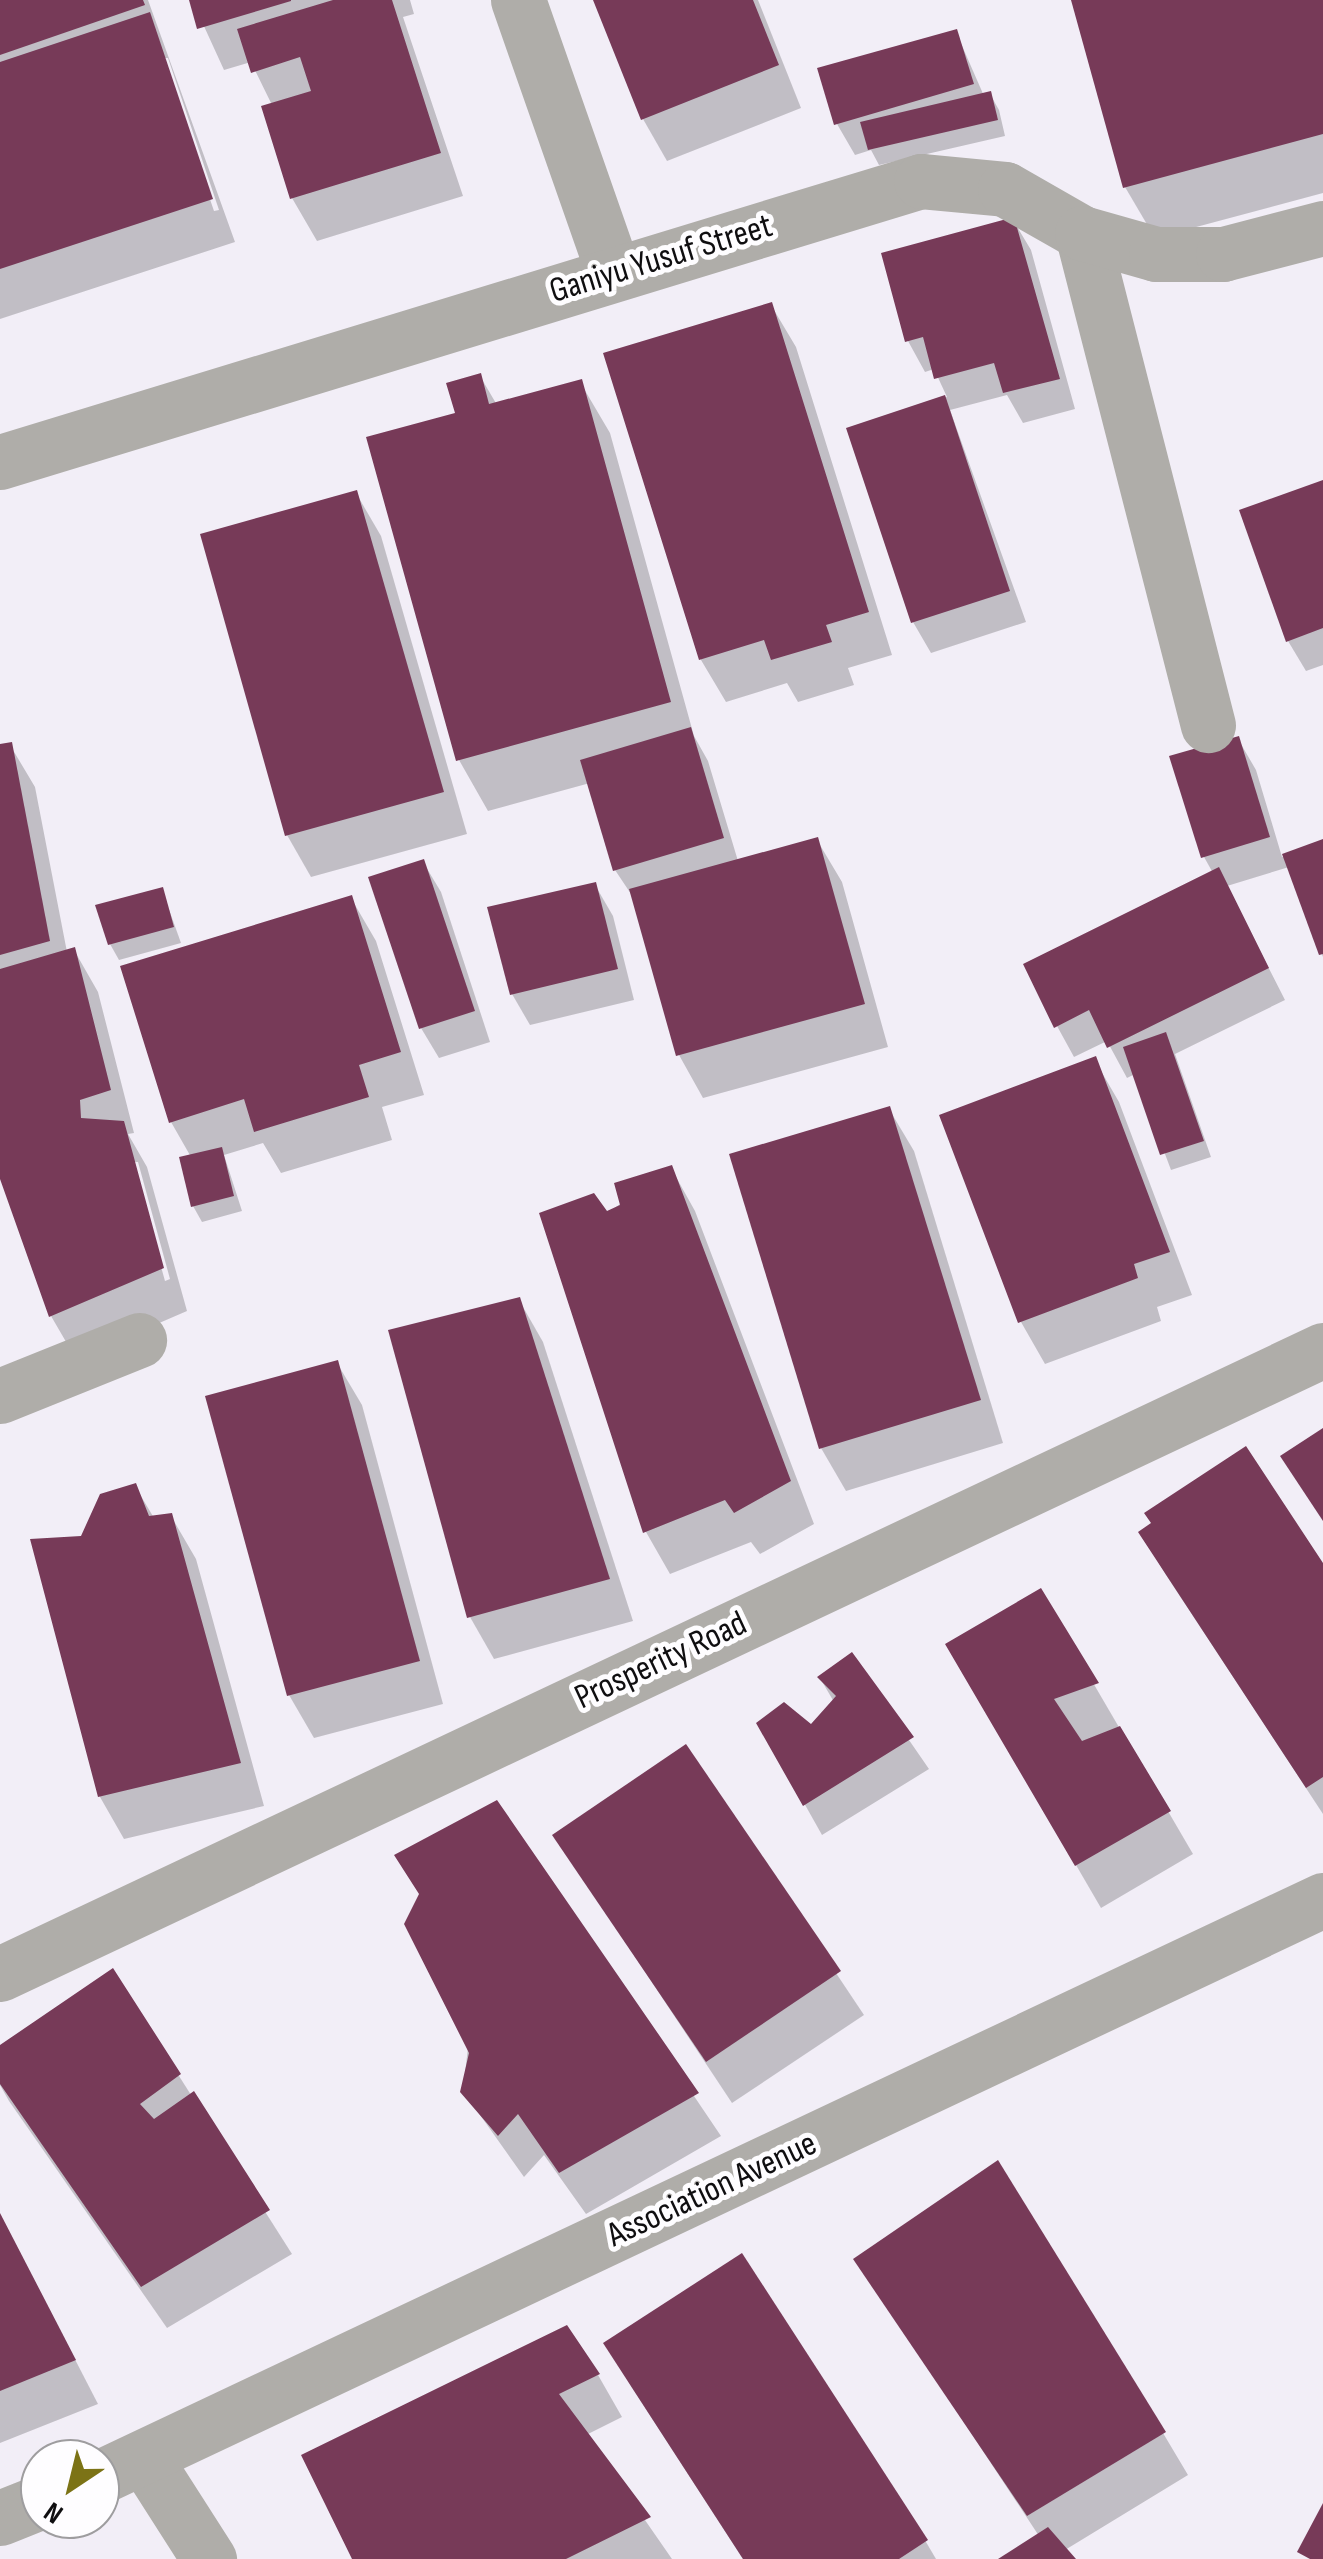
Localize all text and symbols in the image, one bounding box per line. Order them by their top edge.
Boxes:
street label: Ganiyu Yusuf Street [545,205,777,313]
street label: Prosperity Road [568,1603,754,1719]
street label: Association Avenue [601,2123,823,2257]
north arrow [20,2439,120,2539]
text: N [38,2495,69,2530]

